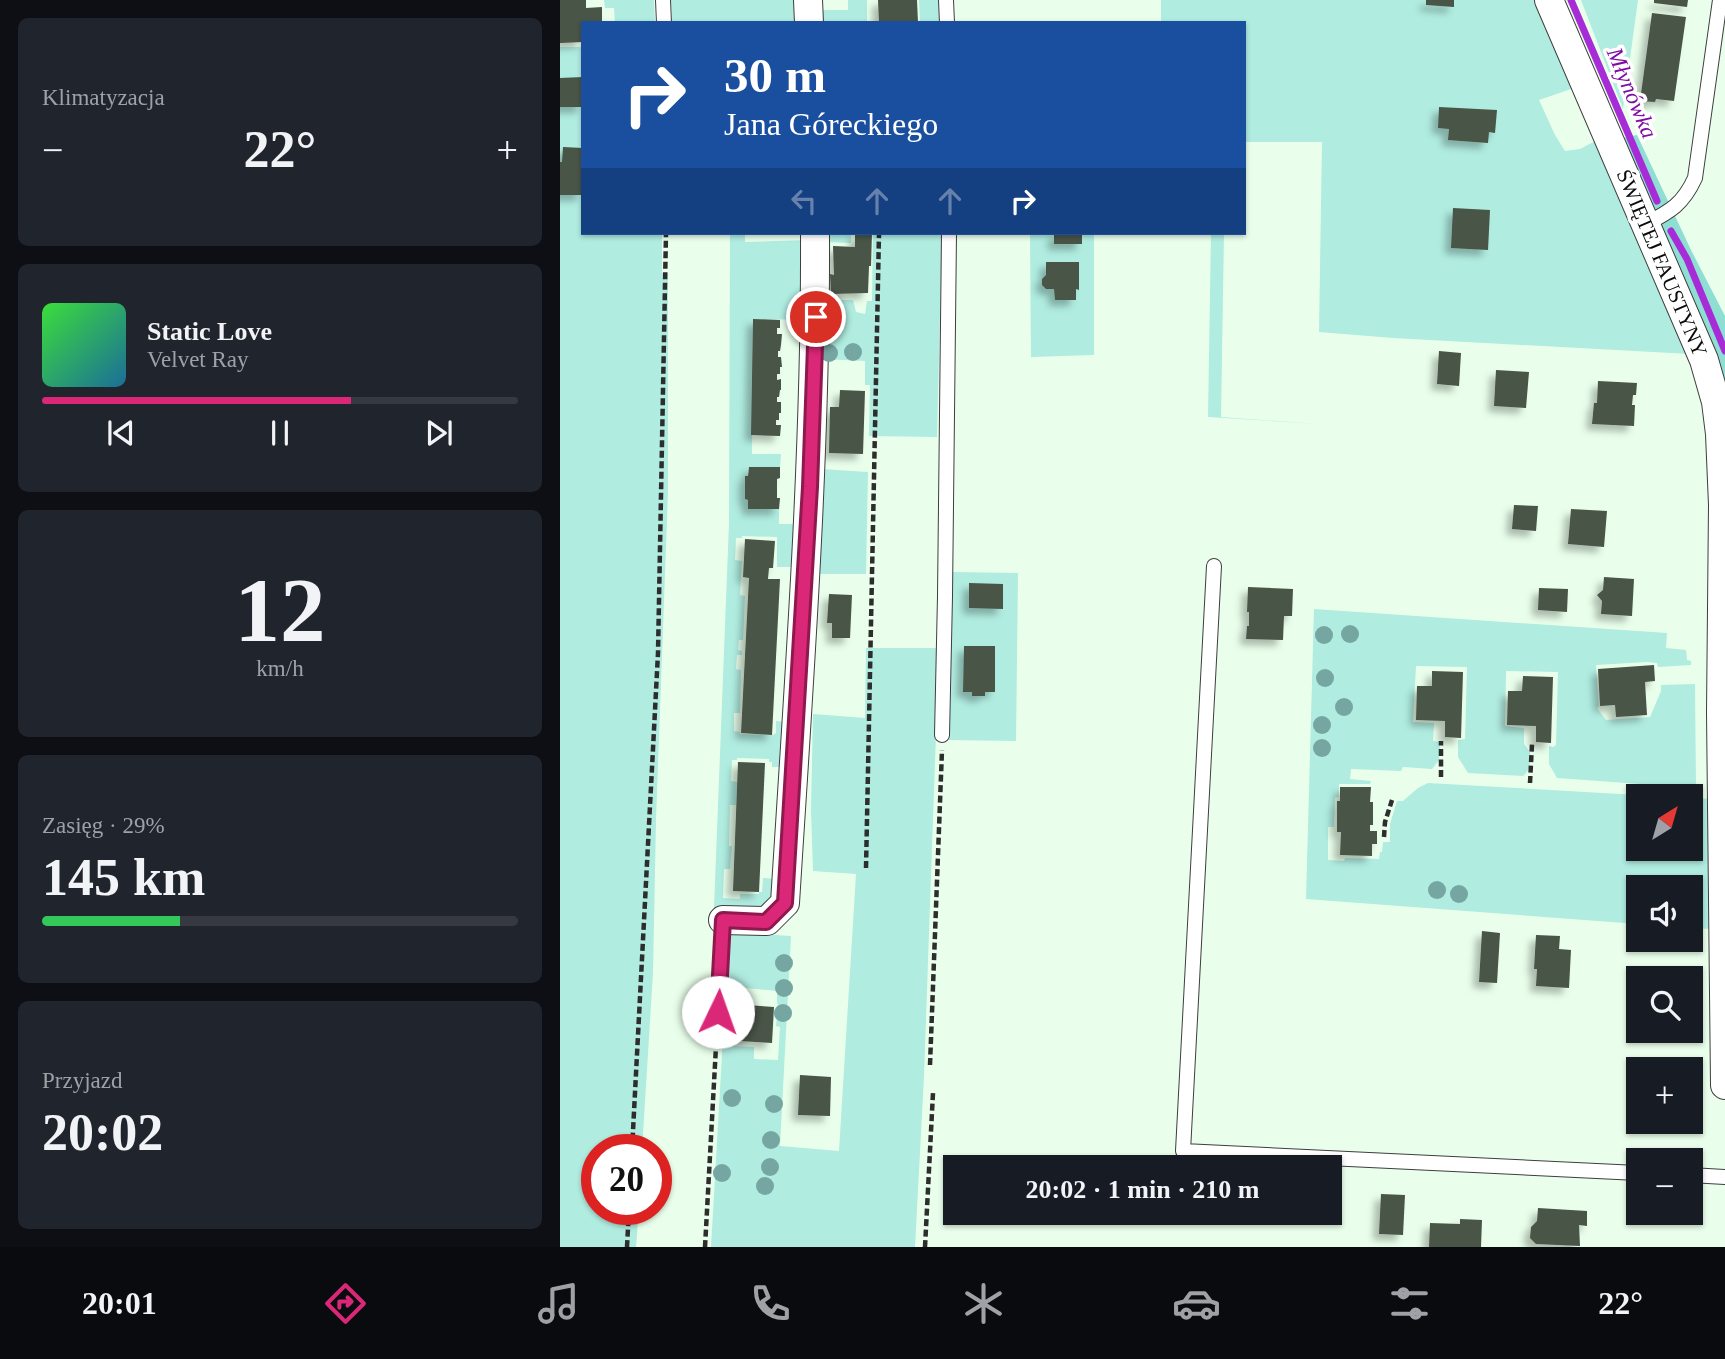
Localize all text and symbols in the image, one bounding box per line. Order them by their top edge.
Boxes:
water label: Młynówka [1601,43,1662,142]
text: 30 m [724,48,826,103]
icon: right [609,49,700,140]
text: Klimatyzacja [42,85,165,110]
text: Jana Góreckiego [724,106,938,142]
text: 22° [244,121,316,178]
text: − [42,129,63,171]
text: + [497,129,518,171]
street label: ŚWIĘTEJ FAUSTYNY [1612,166,1712,360]
icon: left [785,182,823,220]
icon: ahead [858,182,896,220]
icon: ahead [931,182,969,220]
icon: right [1004,182,1042,220]
pin [786,287,846,347]
icon: arrive [797,298,835,336]
text: Static Love [147,317,272,346]
text: Velvet Ray [147,347,249,372]
icon: previous [102,414,140,452]
icon: pause [261,414,299,452]
icon: next [420,414,458,452]
text: 12 [235,560,326,661]
text: km/h [256,656,304,681]
north arrow [1626,784,1703,861]
map controls [1626,784,1703,1225]
text: Zasięg · 29% [42,813,165,838]
text: 145 km [42,849,205,906]
button: sound [1626,875,1703,952]
button: search [1626,966,1703,1043]
position arrow [681,975,755,1049]
button: + [1626,1057,1703,1134]
text: Przyjazd [42,1068,122,1093]
text: 20:02 [42,1104,163,1161]
speed limit sign: 20 [581,1134,672,1225]
button: − [1626,1148,1703,1225]
text: 20:02 · 1 min · 210 m [1026,1175,1260,1204]
icon: directions [321,1279,370,1328]
icon: music [534,1279,583,1328]
icon: phone [746,1279,795,1328]
icon: climate [959,1279,1008,1328]
icon: car [1172,1279,1221,1328]
icon: filters [1385,1279,1434,1328]
text: 20:01 [82,1285,157,1321]
text: 22° [1598,1285,1643,1321]

